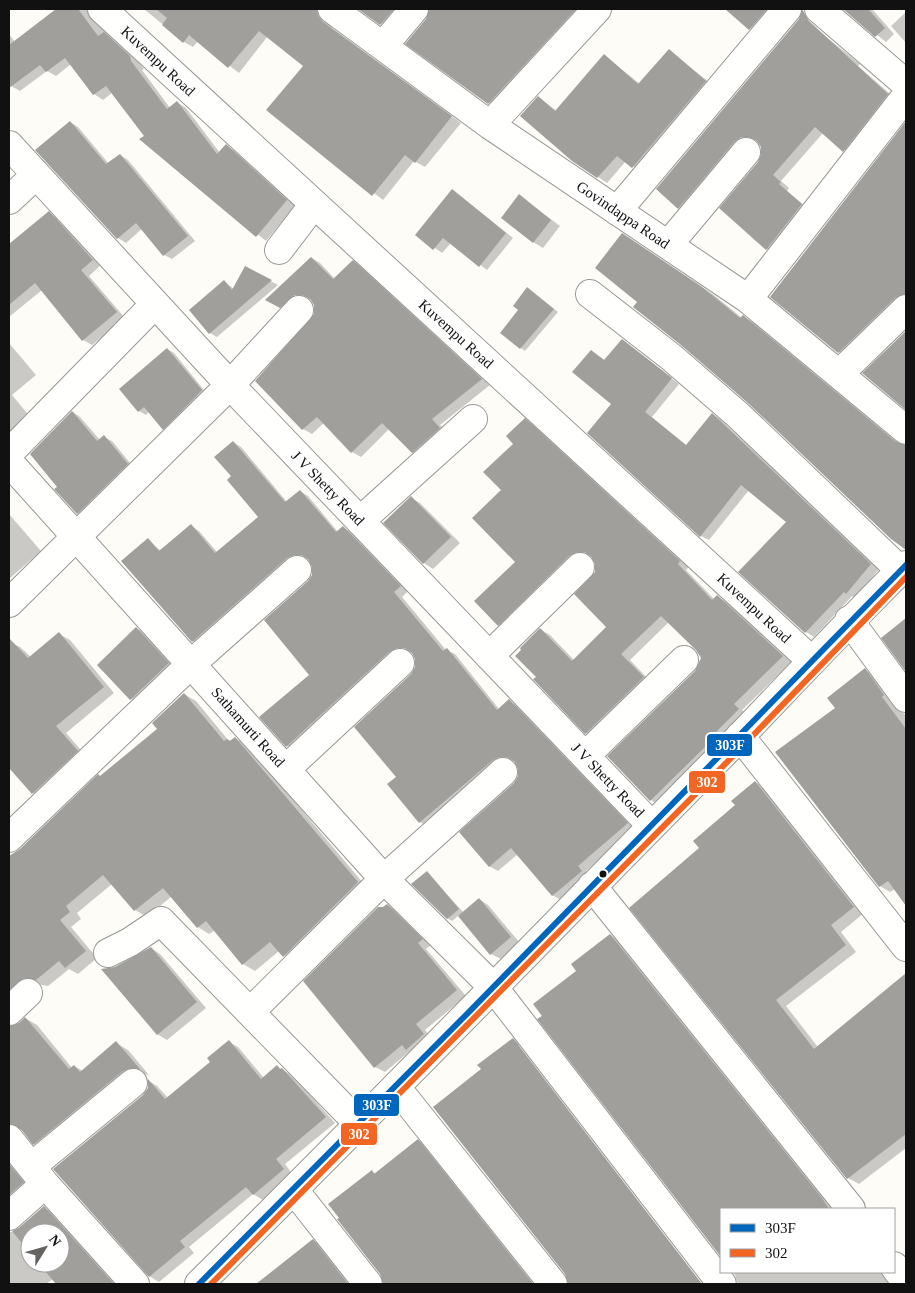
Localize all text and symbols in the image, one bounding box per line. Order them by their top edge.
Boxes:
street label: Kuvempu Road [118,23,198,99]
street label: Govindappa Road [573,178,673,252]
street label: Kuvempu Road [416,296,497,372]
street label: J V Shetty Road [288,447,368,529]
street label: Kuvempu Road [714,570,794,646]
street label: Sathamurti Road [208,684,288,770]
line badge: 303F [706,733,753,757]
text: 303F [715,738,745,753]
street label: J V Shetty Road [568,739,648,821]
line badge: 302 [688,770,726,794]
text: 302 [697,775,718,790]
unlabelled marker [598,869,608,879]
line badge: 303F [353,1093,400,1117]
text: 303F [362,1098,392,1113]
line badge: 302 [340,1122,378,1146]
text: 302 [349,1127,370,1142]
legend [720,1208,895,1273]
text: 303F [765,1220,796,1236]
north arrow [20,1223,70,1273]
text: N [46,1232,64,1249]
text: 302 [765,1245,788,1261]

